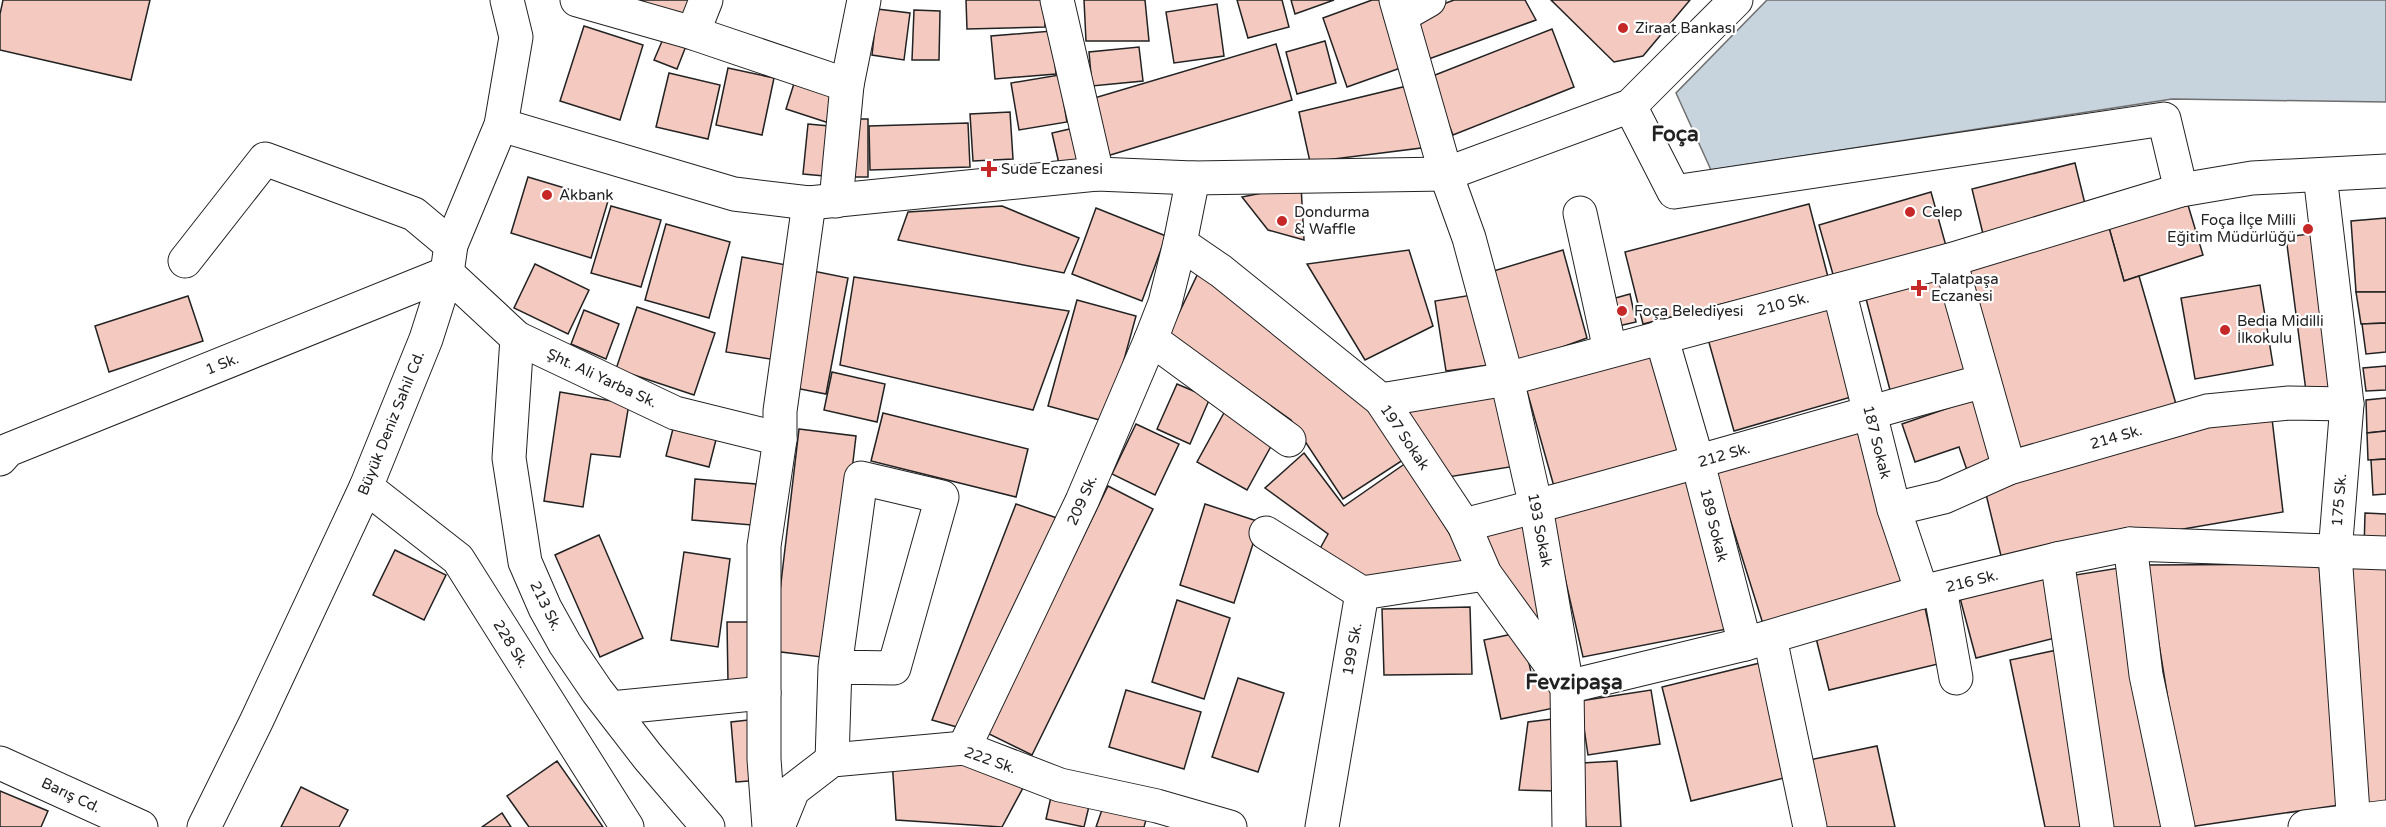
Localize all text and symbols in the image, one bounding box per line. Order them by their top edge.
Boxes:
place label: Ziraat Bankası [1635,19,1736,37]
marker: Ziraat Bankası [1616,21,1630,35]
district label: Foça [1651,122,1699,147]
place label: Sude Eczanesi [1001,160,1103,178]
marker: Sude Eczanesi [982,162,996,176]
place label: Akbank [559,186,613,204]
marker: Akbank [540,188,554,202]
place label: Dondurma & Waffle [1294,203,1370,238]
place label: Celep [1922,203,1962,221]
marker: Celep [1903,205,1917,219]
place label: Foça İlçe Milli Eğitim Müdürlüğü [2167,211,2296,246]
marker: Dondurma & Waffle [1275,214,1289,228]
marker: Foça İlçe Milli Eğitim Müdürlüğü [2301,222,2315,236]
place label: Talatpaşa Eczanesi [1931,270,1999,305]
marker: Talatpaşa Eczanesi [1912,281,1926,295]
street label: 210 Sk. [1755,288,1811,320]
place label: Foça Belediyesi [1634,302,1744,320]
marker: Foça Belediyesi [1615,304,1629,318]
place label: Bedia Midilli İlkokulu [2237,312,2324,347]
marker: Bedia Midilli İlkokulu [2218,323,2232,337]
street label: Şht. Ali Yarba Sk. [544,345,660,411]
street label: Büyük Deniz Sahil Cd. [354,348,428,498]
street label: 1 Sk. [203,349,241,379]
street label: 197 Sokak [1377,401,1433,473]
street label: 187 Sokak [1859,403,1895,481]
street label: 214 Sk. [2088,421,2144,453]
street label: 212 Sk. [1696,439,1752,471]
street label: 209 Sk. [1063,472,1101,528]
street label: 175 Sk. [2328,473,2350,527]
street label: 189 Sokak [1696,486,1732,564]
street label: 193 Sokak [1524,491,1556,569]
street label: 216 Sk. [1944,566,2000,596]
street label: 213 Sk. [526,578,566,634]
street label: 228 Sk. [489,617,533,671]
street label: 199 Sk. [1339,621,1365,677]
district label: Fevzipaşa [1525,670,1623,695]
street label: 222 Sk. [962,743,1018,777]
street label: Barış Cd. [39,774,103,816]

